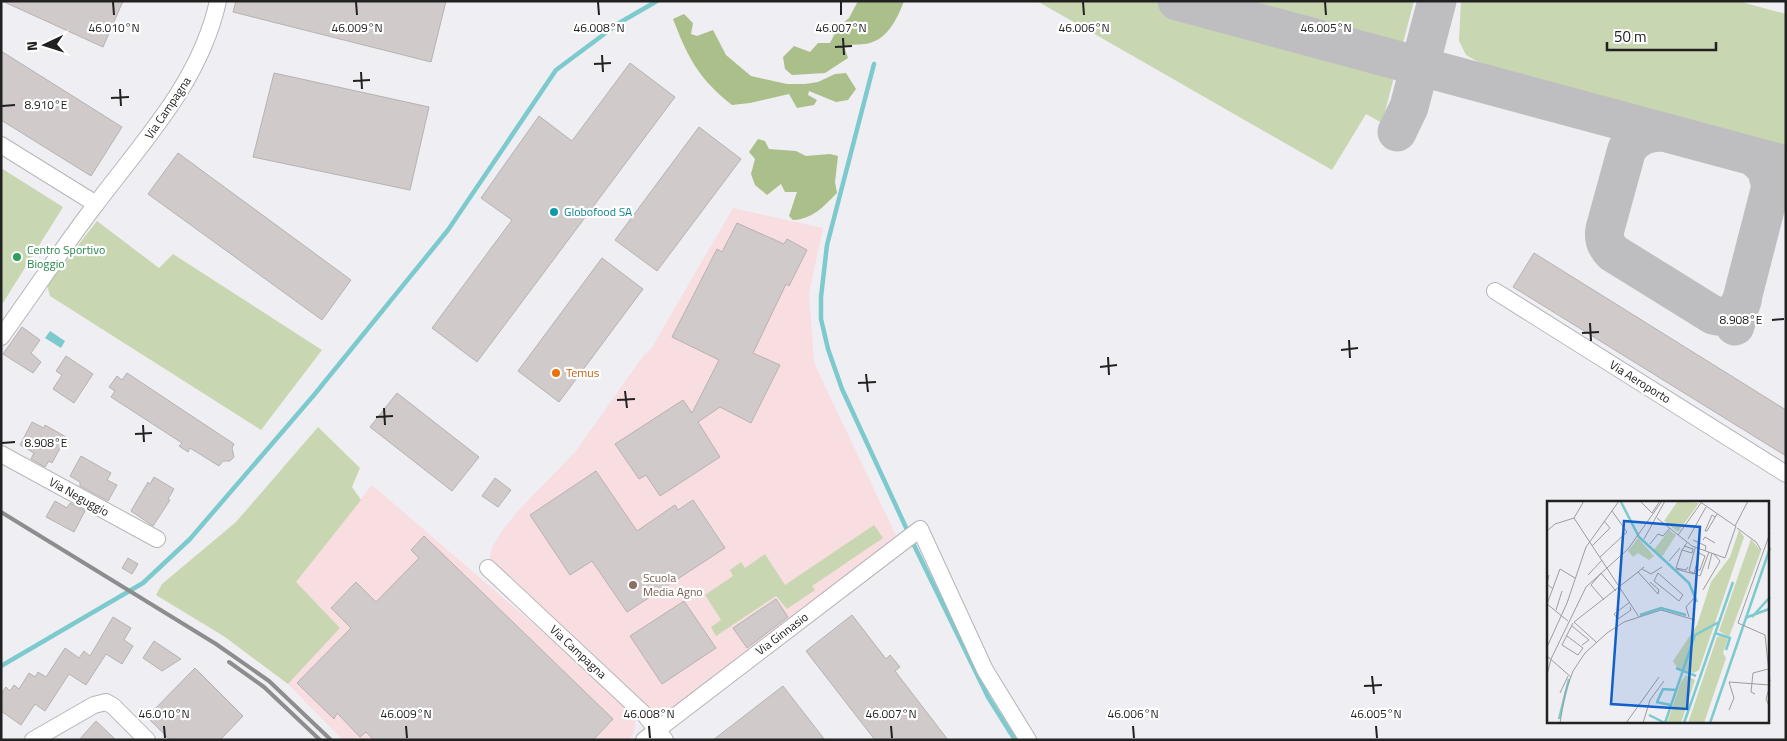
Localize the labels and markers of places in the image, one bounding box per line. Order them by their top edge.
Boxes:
place label: Globofood SA [564,202,632,221]
marker: Globofood SA [548,206,560,218]
place label: Centro Sportivo Bioggio [27,240,105,273]
marker: Centro Sportivo Bioggio [11,251,23,263]
place label: Temus [566,363,600,382]
marker: Temus [550,367,562,379]
place label: Scuola Media Agno [643,568,703,601]
marker: Scuola Media Agno [627,579,639,591]

